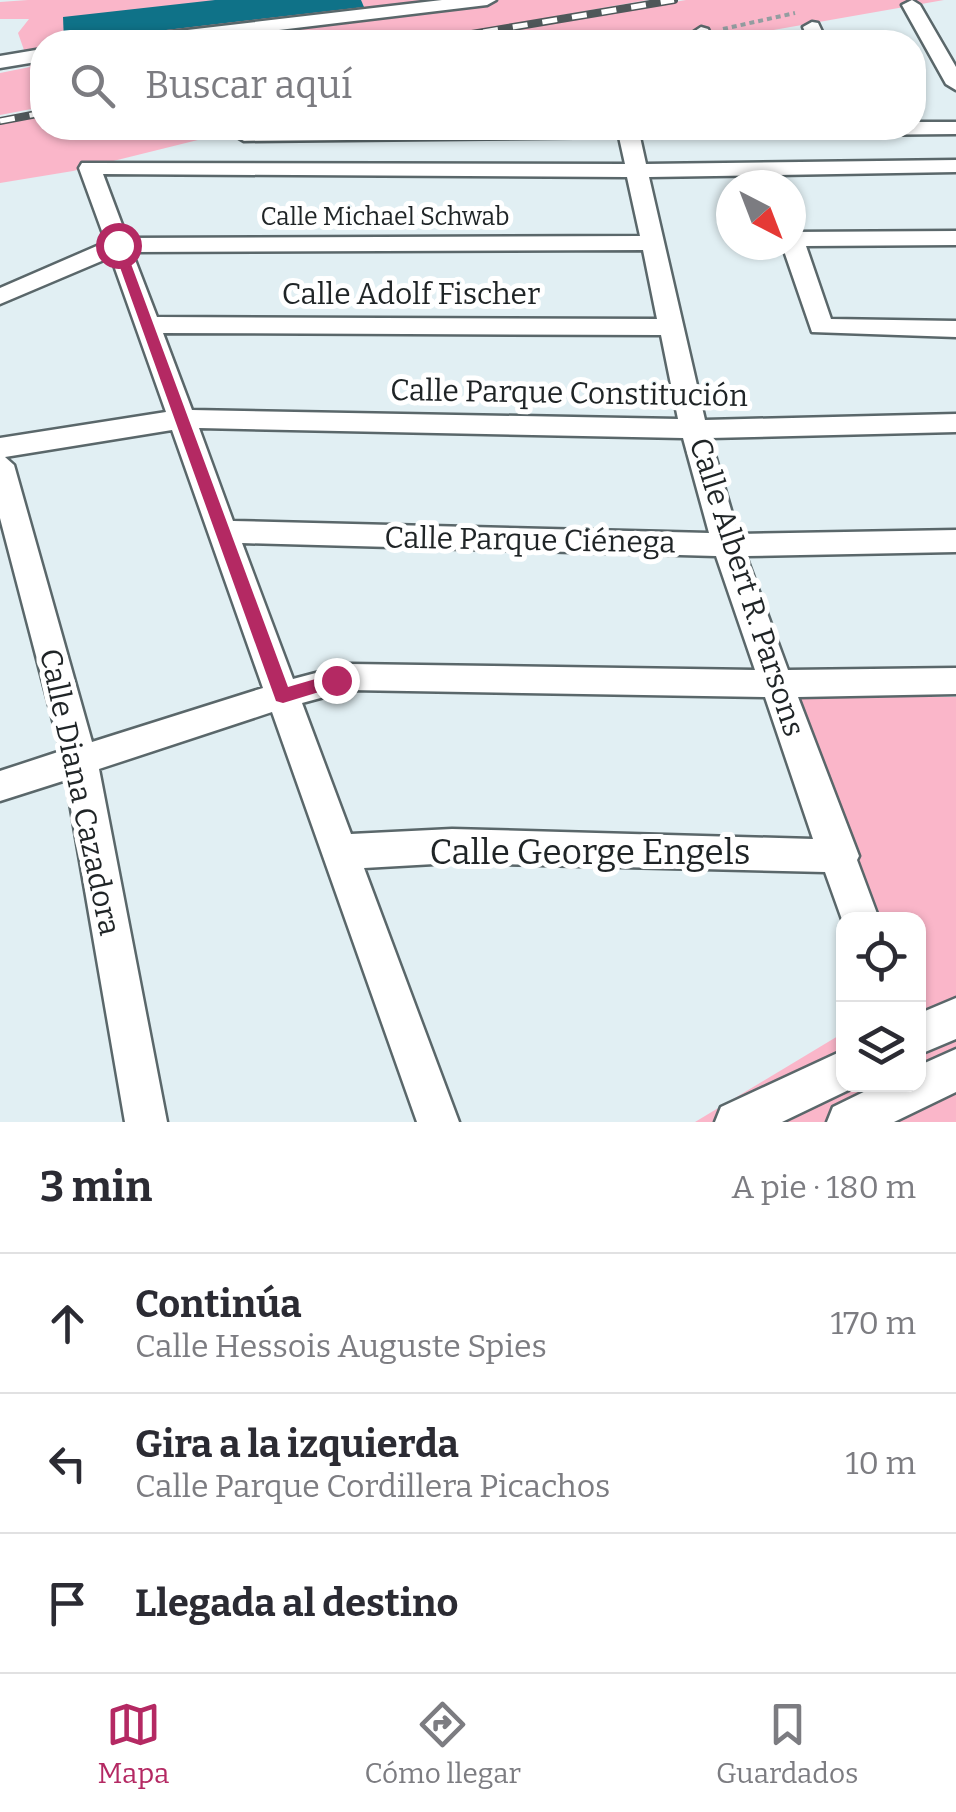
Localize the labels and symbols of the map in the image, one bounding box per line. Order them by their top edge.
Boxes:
north arrow [716,170,806,260]
street label: Calle Michael Schwab [260,202,510,232]
route start [96,223,142,269]
street label: Calle Adolf Fischer [282,276,540,312]
street label: Calle Parque Constitución [390,372,748,414]
street label: Calle Albert R. Parsons [682,433,812,741]
street label: Calle Parque Ciénega [384,519,676,561]
street label: Calle Diana Cazadora [32,645,128,939]
route end [314,658,360,704]
street label: Calle George Engels [430,831,750,873]

